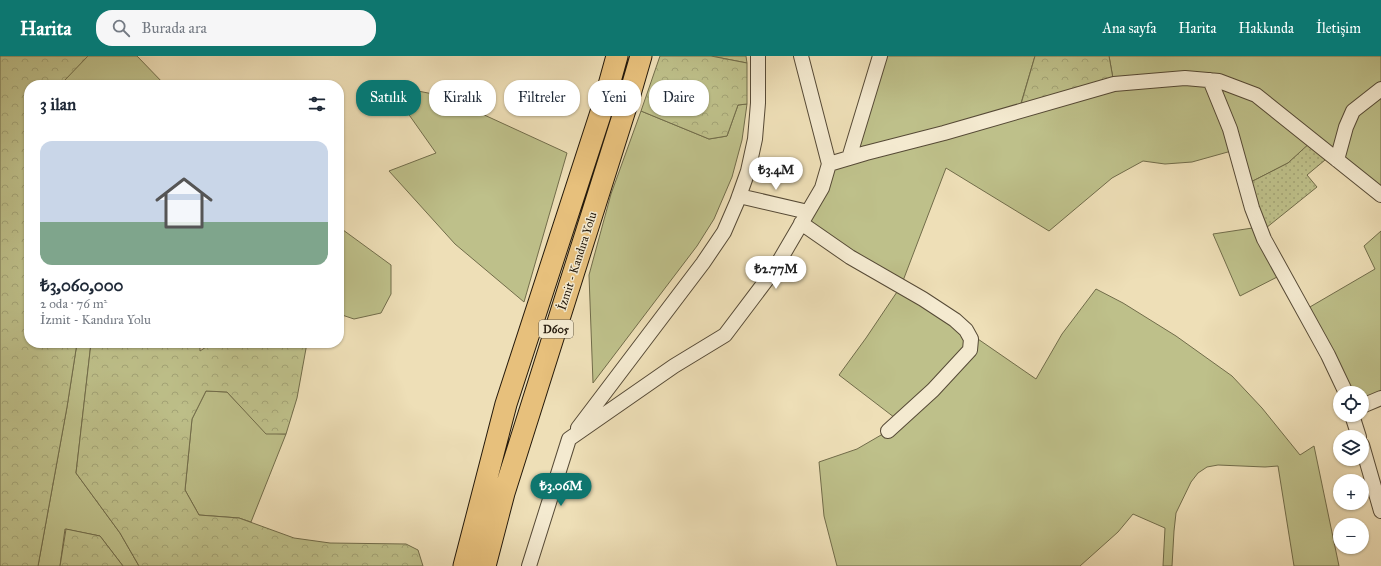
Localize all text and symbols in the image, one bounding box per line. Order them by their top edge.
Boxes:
search box [96,10,376,46]
text: Harita [20,17,72,40]
icon: search [110,17,132,39]
text: Burada ara [142,19,207,37]
text: Ana sayfa [1103,20,1156,37]
text: Harita [1178,20,1216,37]
text: Hakkında [1238,20,1294,37]
text: İletişim [1316,20,1361,37]
chip: Satılık [356,80,421,116]
chip: Kiralık [429,80,496,116]
chip: Filtreler [504,80,580,116]
chip: Yeni [588,80,641,116]
chip: Daire [649,80,709,116]
icon: filters [306,93,328,115]
text: 3 ilan [40,94,76,115]
pin: ₺3.4M [748,157,804,191]
text: ₺3.4M [758,162,794,178]
icon: home [148,167,220,239]
street label: İzmit - Kandıra Yolu [554,209,600,312]
pin: ₺2.77M [743,256,809,290]
text: ₺2.77M [754,261,798,277]
text: ₺3,060,000 [40,275,124,296]
text: 2 oda · 76 m² [40,296,107,312]
text: İzmit - Kandıra Yolu [40,312,151,328]
road number: D605 [539,320,573,338]
map controls [1333,386,1369,554]
button: locate [1333,386,1369,422]
button: layers [1333,430,1369,466]
pin: ₺3.06M [528,473,594,507]
button: + [1333,474,1369,510]
text: ₺3.06M [540,478,582,494]
button: − [1333,518,1369,554]

